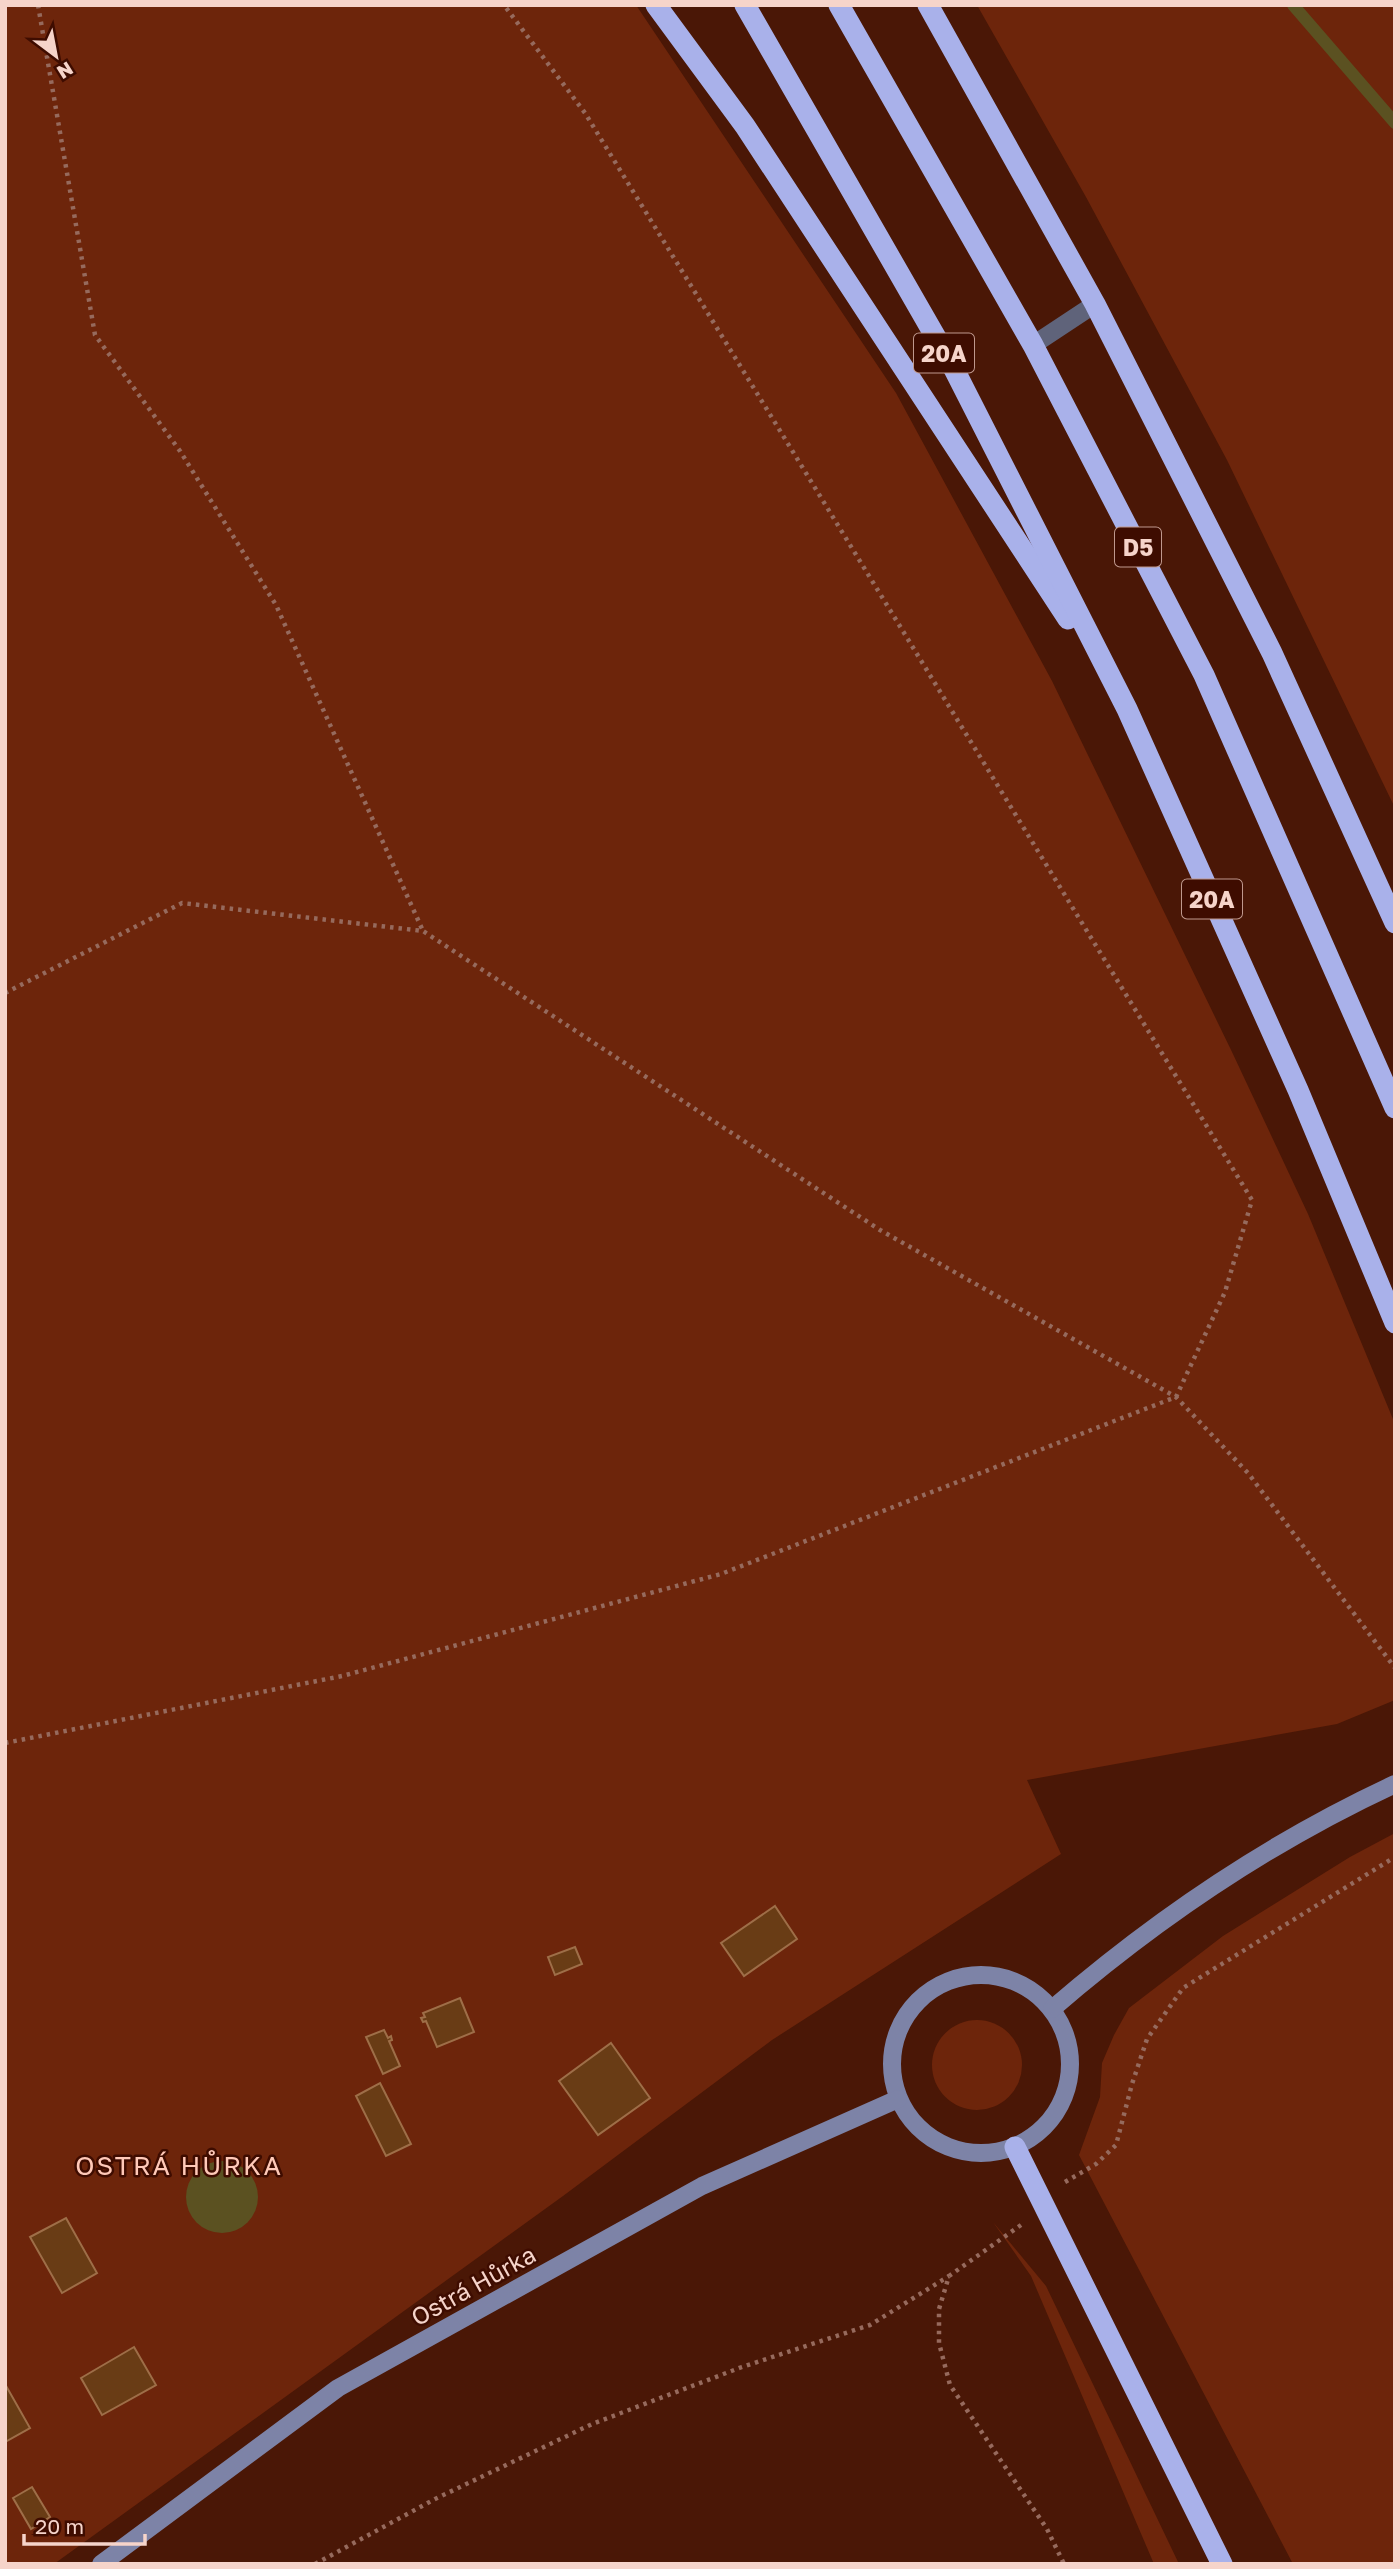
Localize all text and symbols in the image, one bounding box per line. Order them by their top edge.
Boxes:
north arrow [21,21,91,91]
text: N [53,57,77,84]
road number: 20A [914,334,974,372]
road number: D5 [1115,527,1161,566]
road number: 20A [1182,879,1242,918]
district label: OSTRÁ HŮRKA [75,2150,283,2181]
street label: Ostrá Hůrka [406,2239,540,2331]
scale bar [24,2502,145,2546]
text: 20 m [35,2513,84,2539]

